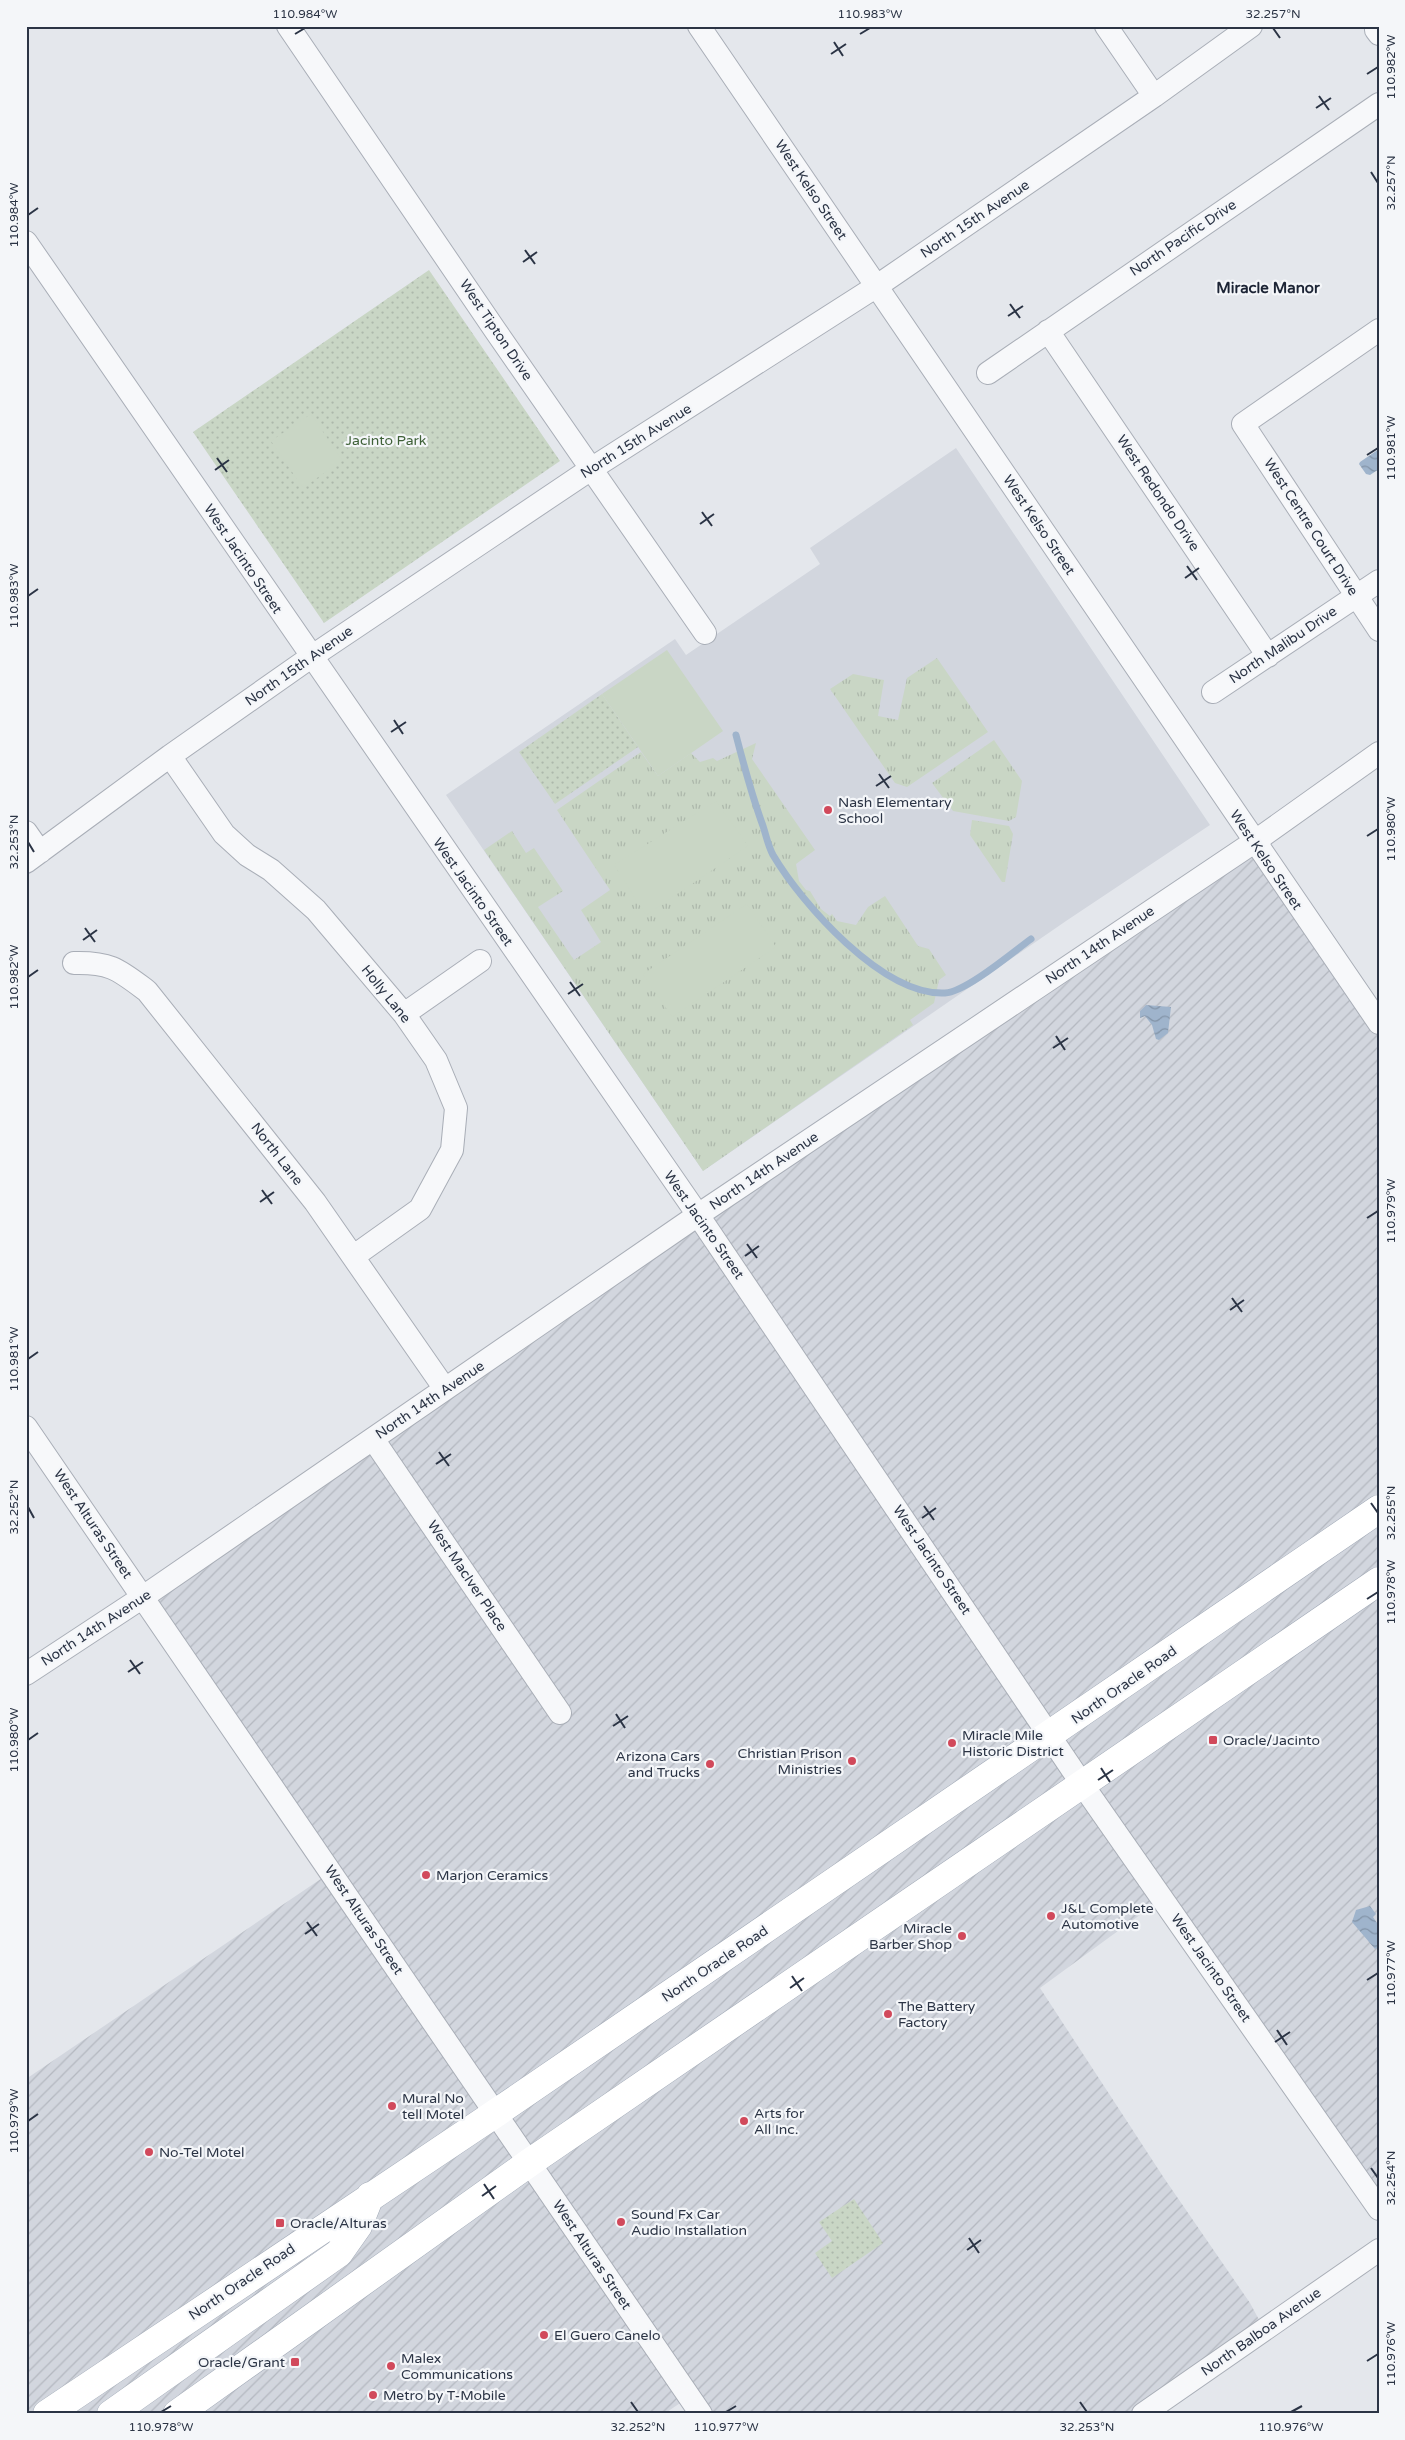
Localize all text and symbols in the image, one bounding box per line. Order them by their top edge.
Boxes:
text: 110.984°W [272,7,338,21]
text: 110.983°W [837,7,903,21]
text: 32.257°N [1245,7,1301,21]
text: 110.982°W [1384,34,1398,100]
street label: West Kelso Street [771,137,851,244]
text: 32.257°N [1384,155,1398,211]
street label: North 15th Avenue [917,176,1033,262]
text: 110.984°W [7,182,21,248]
street label: North Pacific Drive [1127,196,1240,280]
street label: West Tipton Drive [456,276,536,384]
district label: Miracle Manor [1216,279,1320,297]
street label: North 15th Avenue [577,400,695,482]
text: 110.981°W [1384,415,1398,481]
park label: Jacinto Park [345,432,427,449]
street label: West Redondo Drive [1113,432,1203,554]
street label: West Centre Court Drive [1260,455,1362,599]
street label: West Kelso Street [999,472,1079,579]
street label: West Jacinto Street [200,501,286,617]
text: 110.983°W [7,563,21,629]
street label: North Malibu Drive [1226,603,1340,687]
street label: North 15th Avenue [242,622,356,710]
place label: Nash Elementary School [838,794,952,827]
text: 110.980°W [1384,796,1398,862]
marker: Nash Elementary School [822,804,834,816]
street label: West Kelso Street [1226,807,1306,914]
text: 32.253°N [7,815,21,869]
street label: West Jacinto Street [429,835,517,950]
street label: North 14th Avenue [1042,902,1158,988]
text: 110.982°W [7,944,21,1010]
street label: Holly Lane [358,962,414,1026]
street label: North Lane [247,1119,307,1189]
street label: North 14th Avenue [706,1128,822,1214]
street label: West Jacinto Street [660,1168,748,1283]
text: 110.979°W [1384,1178,1398,1244]
text: 110.981°W [7,1326,21,1392]
street label: North 14th Avenue [372,1357,488,1443]
street label: West Alturas Street [50,1466,136,1583]
text: 32.252°N [7,1480,21,1534]
text: 32.255°N [1384,1486,1398,1540]
street label: West Jacinto Street [889,1502,975,1618]
street label: West MacIver Place [424,1517,510,1635]
text: 110.978°W [1384,1559,1398,1625]
street label: North 14th Avenue [38,1586,154,1670]
street label: North Oracle Road [1068,1642,1180,1728]
text: 110.980°W [7,1707,21,1773]
place label: Miracle Mile Historic District [962,1727,1064,1760]
place label: Oracle/Jacinto [1223,1732,1320,1749]
marker: Oracle/Jacinto [1207,1734,1219,1746]
marker: Miracle Mile Historic District [946,1737,958,1749]
place label: Christian Prison Ministries [737,1745,842,1778]
place label: Arizona Cars and Trucks [616,1748,700,1781]
marker: Christian Prison Ministries [846,1755,858,1767]
marker: Arizona Cars and Trucks [704,1758,716,1770]
street label: West Alturas Street [321,1862,407,1979]
place label: Marjon Ceramics [436,1867,548,1884]
marker: Marjon Ceramics [420,1869,432,1881]
place label: J&L Complete Automotive [1061,1900,1154,1933]
marker: J&L Complete Automotive [1045,1910,1057,1922]
street label: West Jacinto Street [1167,1911,1255,2026]
place label: Miracle Barber Shop [869,1920,952,1953]
street label: North Oracle Road [659,1922,771,2006]
marker: Miracle Barber Shop [956,1930,968,1942]
text: 110.977°W [1384,1940,1398,2006]
place label: The Battery Factory [898,1998,976,2031]
marker: The Battery Factory [882,2008,894,2020]
text: 110.979°W [7,2088,21,2154]
place label: Mural No tell Motel [402,2090,464,2123]
marker: Mural No tell Motel [386,2100,398,2112]
place label: Arts for All Inc. [754,2105,805,2138]
marker: Arts for All Inc. [738,2115,750,2127]
place label: No-Tel Motel [159,2144,245,2161]
marker: No-Tel Motel [143,2146,155,2158]
text: 32.254°N [1384,2151,1398,2205]
street label: West Alturas Street [549,2197,635,2314]
place label: Sound Fx Car Audio Installation [631,2206,747,2239]
place label: Oracle/Alturas [290,2215,387,2232]
marker: Sound Fx Car Audio Installation [615,2216,627,2228]
marker: Oracle/Alturas [274,2217,286,2229]
street label: North Oracle Road [186,2240,298,2324]
street label: North Balboa Avenue [1198,2284,1324,2380]
text: 110.976°W [1384,2322,1398,2386]
place label: El Guero Canelo [554,2327,660,2344]
marker: El Guero Canelo [538,2329,550,2341]
place label: Malex Communications [401,2350,513,2383]
place label: Oracle/Grant [198,2354,286,2371]
marker: Oracle/Grant [289,2356,301,2368]
marker: Malex Communications [385,2360,397,2372]
place label: Metro by T-Mobile [383,2387,506,2404]
marker: Metro by T-Mobile [367,2389,379,2401]
text: 110.978°W [128,2420,194,2434]
text: 32.252°N [611,2420,665,2434]
text: 110.977°W [693,2420,759,2434]
text: 32.253°N [1060,2420,1114,2434]
text: 110.976°W [1259,2420,1323,2434]

